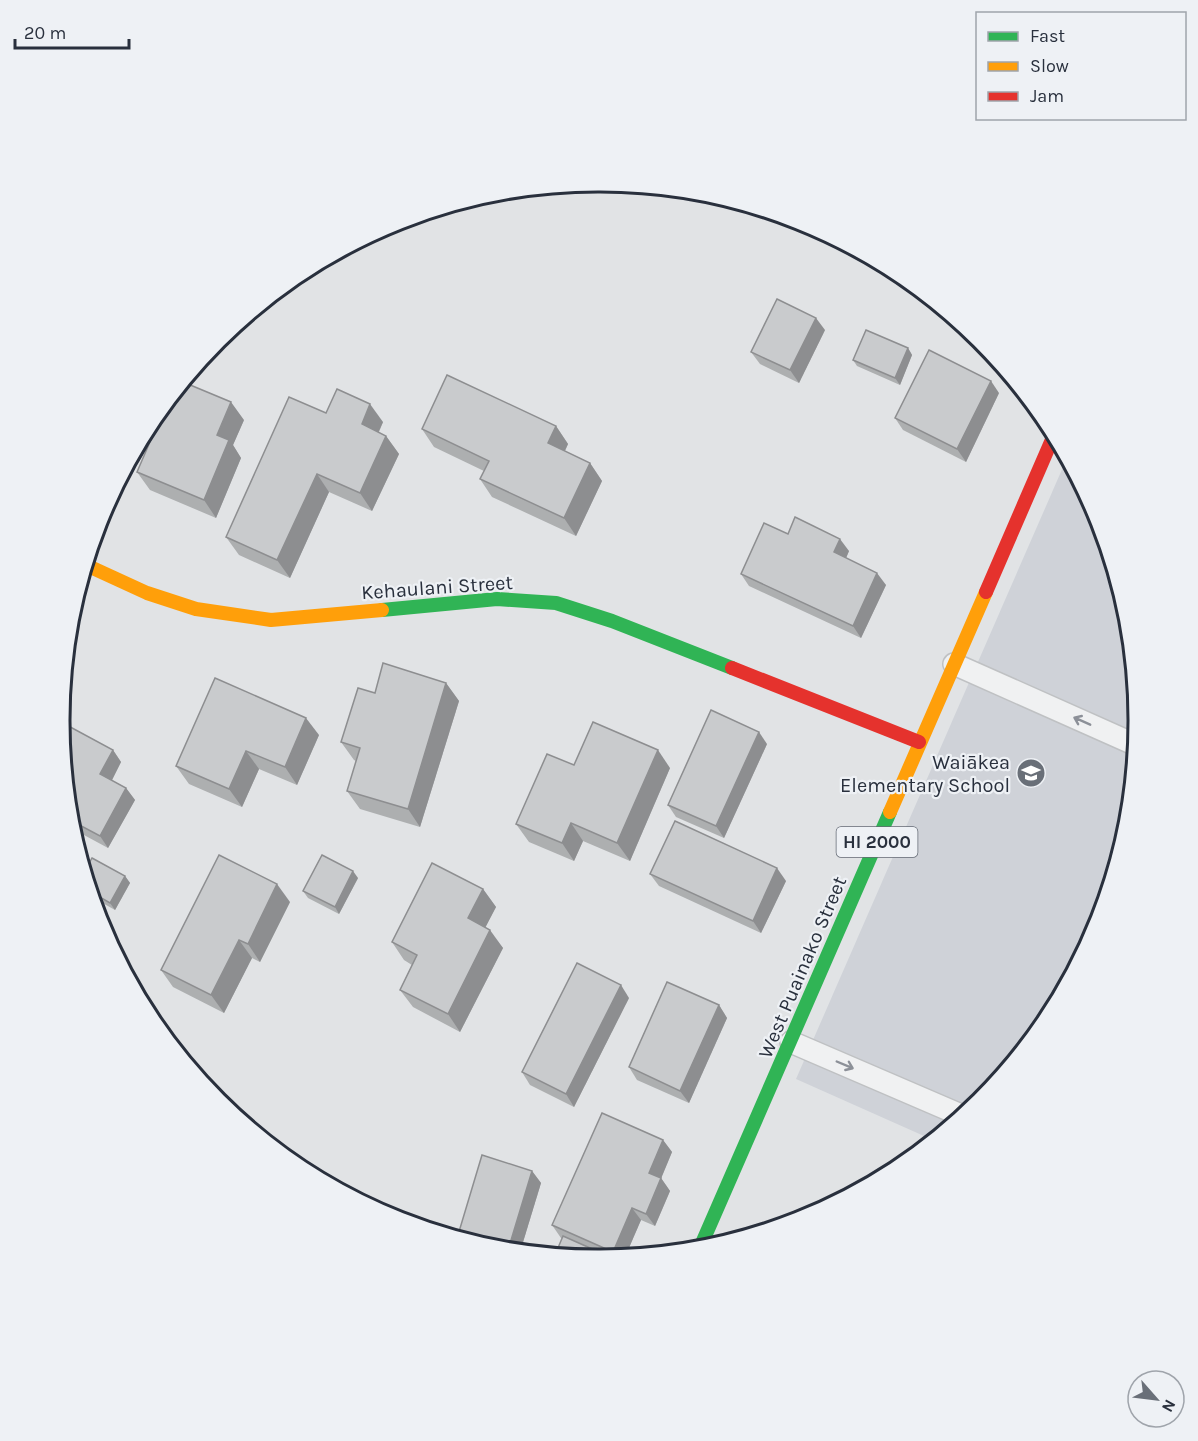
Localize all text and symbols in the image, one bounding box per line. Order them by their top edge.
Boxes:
scale bar [15,12,129,50]
legend [976,12,1186,120]
text: 20 m [24,22,66,44]
text: Fast [1030,25,1065,47]
text: Slow [1030,55,1069,77]
text: Jam [1030,85,1064,107]
street label: Kehaulani Street [360,571,514,604]
one-way arrow [1074,715,1092,726]
place label: Waiākea Elementary School [840,751,1010,797]
school or university icon: Waiākea Elementary School [1015,757,1047,789]
road number: HI 2000 [836,827,918,857]
street label: West Puainako Street [754,872,851,1062]
one-way arrow [836,1060,854,1071]
north arrow [1126,1369,1186,1429]
text: N [1158,1396,1180,1415]

